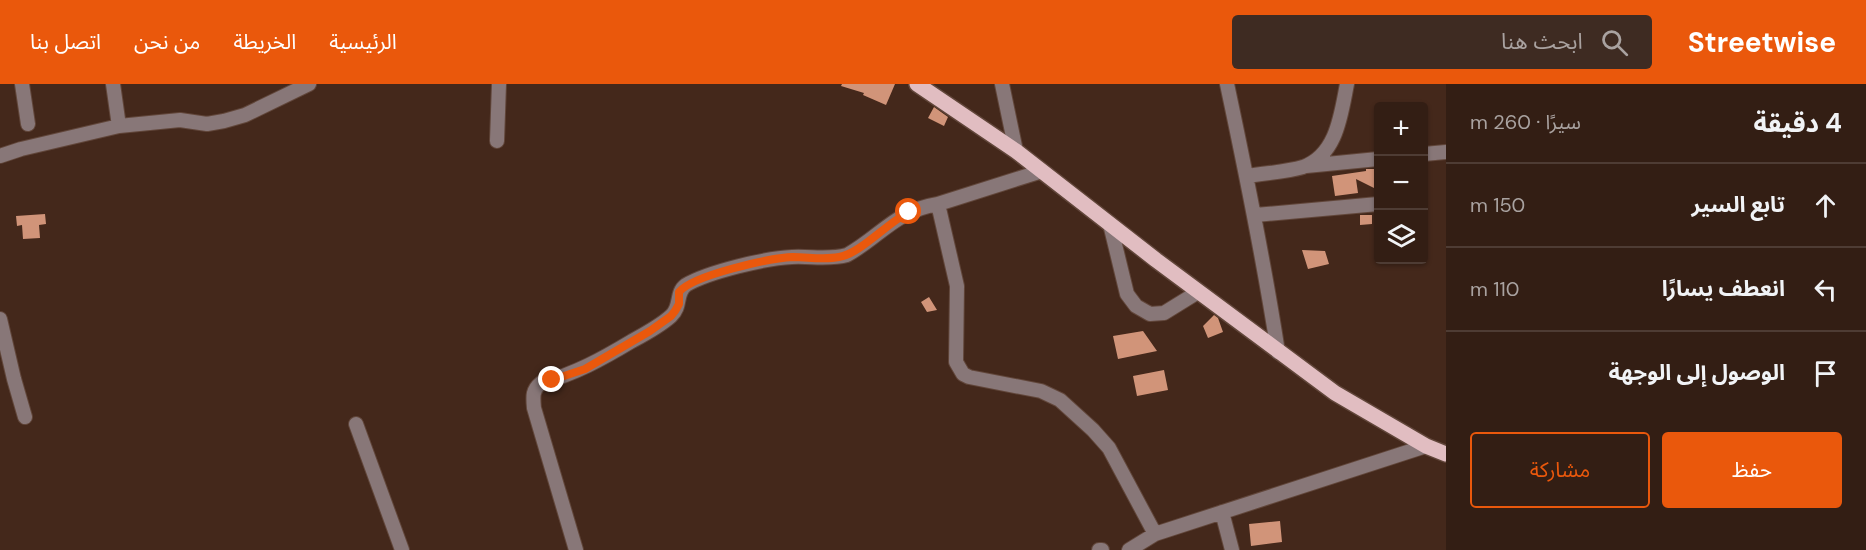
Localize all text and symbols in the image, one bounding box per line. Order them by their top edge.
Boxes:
search box [1232,15,1652,69]
text: Streetwise [1688,24,1836,61]
icon: search [1598,26,1631,59]
text: ابحث هنا [1501,27,1583,56]
text: اتصل بنا [30,28,101,56]
text: من نحن [134,28,200,56]
text: الخريطة [233,28,296,56]
text: الرئيسية [329,28,397,56]
map controls [1374,102,1428,264]
button: + [1374,102,1428,156]
text: 4 دقيقة [1754,106,1842,140]
text: سيرًا · 260 m [1470,109,1581,135]
button: − [1374,156,1428,210]
icon: ahead [1809,189,1842,222]
text: تابع السير [1692,190,1785,219]
text: 150 m [1470,192,1525,218]
route start [895,198,921,224]
button: layers [1374,210,1428,264]
icon: left [1809,273,1842,306]
text: انعطف يسارًا [1662,274,1785,303]
text: 110 m [1470,276,1519,302]
icon: arrive [1809,357,1842,390]
text: الوصول إلى الوجهة [1609,358,1785,387]
route end [538,366,564,392]
button: مشاركة [1470,432,1650,508]
button: حفظ [1662,432,1842,508]

